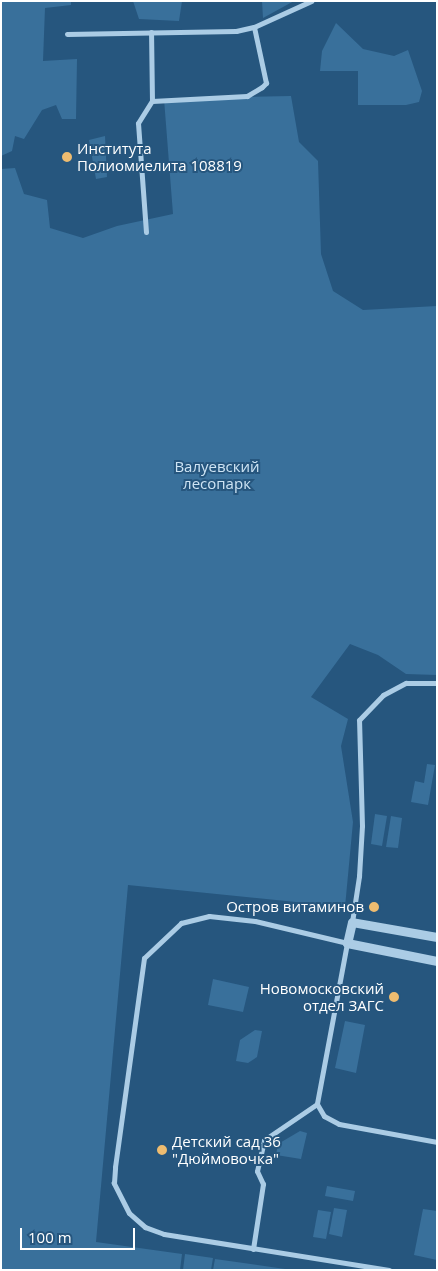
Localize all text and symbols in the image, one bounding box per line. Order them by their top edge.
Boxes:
place label: Института Полиомиелита 108819 [77,139,242,174]
marker: Института Полиомиелита 108819 [61,151,73,163]
park label: Валуевский лесопарк [174,457,260,492]
place label: Остров витаминов [226,898,364,916]
marker: Остров витаминов [368,901,380,913]
place label: Новомосковский отдел ЗАГС [260,979,384,1014]
marker: Новомосковский отдел ЗАГС [388,991,400,1003]
place label: Детский сад 36 "Дюймовочка" [172,1132,281,1167]
marker: Детский сад 36 "Дюймовочка" [156,1144,168,1156]
scale bar [22,1218,138,1250]
text: 100 m [28,1227,72,1247]

